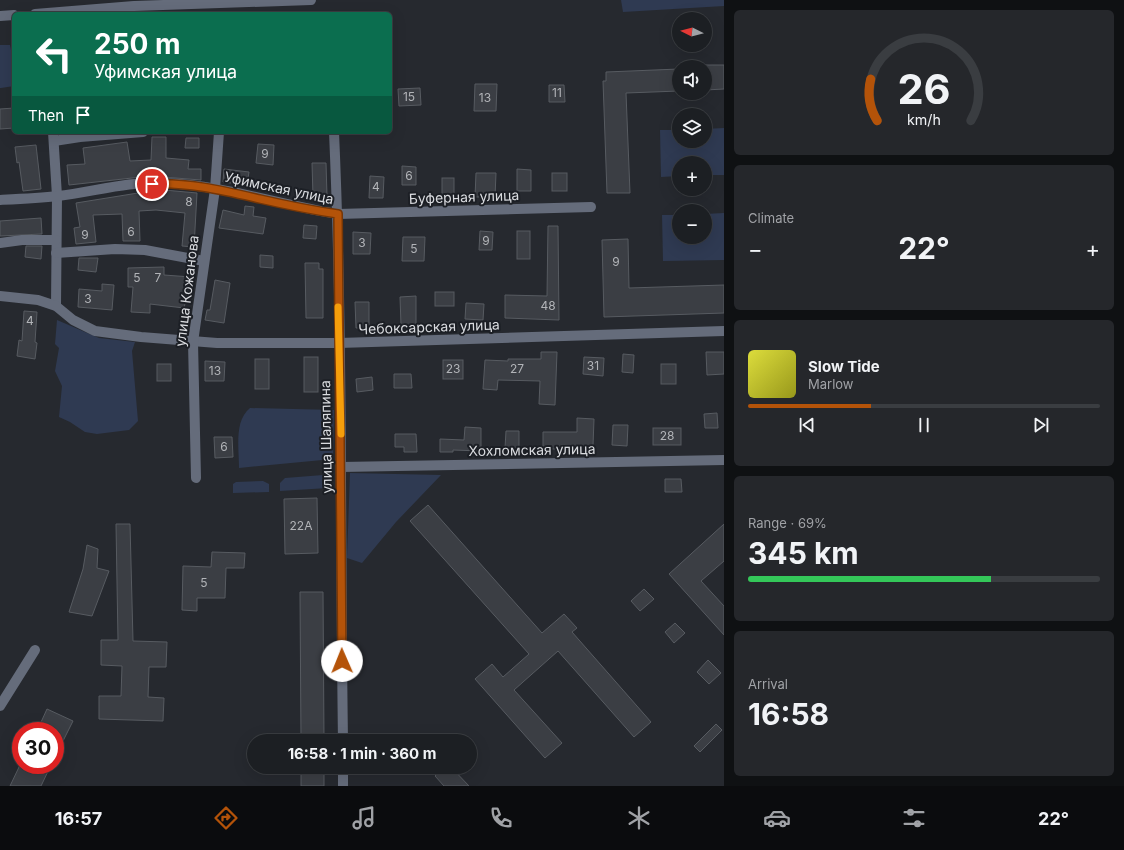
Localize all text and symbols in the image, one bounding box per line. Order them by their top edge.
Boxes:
north arrow [672,12,712,52]
map controls [672,12,712,244]
text: 250 m [94,27,181,61]
icon: left [28,28,80,80]
button: sound [672,60,712,100]
text: Уфимская улица [94,61,237,82]
text: 26 [897,63,951,113]
house number: 11 [552,85,562,100]
house number: 15 [403,89,415,104]
house number: 13 [479,90,491,105]
icon: arrive [72,104,94,126]
text: Then [28,106,64,125]
button: layers [672,108,712,148]
text: km/h [907,110,941,127]
house number: 9 [261,146,269,161]
button: + [672,156,712,196]
pin [135,167,169,201]
street label: Уфимская улица [223,168,335,207]
house number: 6 [405,168,413,183]
icon: arrive [141,173,163,195]
house number: 4 [372,179,380,194]
street label: Буферная улица [408,186,520,207]
house number: 8 [185,194,193,209]
button: − [672,204,712,244]
text: Climate [748,210,794,226]
house number: 6 [127,224,135,239]
house number: 9 [81,227,89,242]
text: 22° [898,230,950,266]
house number: 9 [482,233,490,248]
street label: улица Кожанова [171,234,202,348]
house number: 3 [358,235,366,250]
text: − [748,236,763,262]
text: + [1085,236,1100,262]
house number: 5 [410,241,418,256]
house number: 9 [612,254,620,269]
house number: 5 [133,270,141,285]
house number: 7 [155,270,162,285]
house number: 3 [84,291,92,306]
house number: 48 [540,298,556,313]
house number: 4 [26,313,34,328]
street label: Чебоксарская улица [358,316,500,337]
text: Slow Tide [808,357,880,376]
house number: 31 [587,358,599,373]
house number: 23 [446,361,460,376]
house number: 27 [510,361,524,376]
house number: 13 [209,363,221,378]
text: Marlow [808,376,854,392]
street label: улица Шаляпина [316,380,335,494]
icon: previous [796,414,818,436]
icon: pause [913,414,935,436]
icon: next [1030,414,1052,436]
house number: 28 [660,428,674,443]
house number: 6 [220,439,228,454]
street label: Хохломская улица [468,440,596,459]
text: Range · 69% [748,515,827,531]
house number: 22А [290,518,312,533]
text: 345 km [748,535,859,571]
house number: 5 [200,575,208,590]
position arrow [321,640,363,682]
text: Arrival [748,676,788,692]
text: 16:58 [748,696,829,732]
speed limit sign: 30 [12,722,64,774]
text: 16:58 · 1 min · 360 m [288,744,436,763]
icon: directions [212,804,240,832]
icon: music [350,804,378,832]
icon: phone [487,804,515,832]
icon: climate [625,804,653,832]
icon: car [763,804,791,832]
icon: filters [900,804,928,832]
text: 16:57 [55,808,102,829]
text: 22° [1038,808,1069,829]

